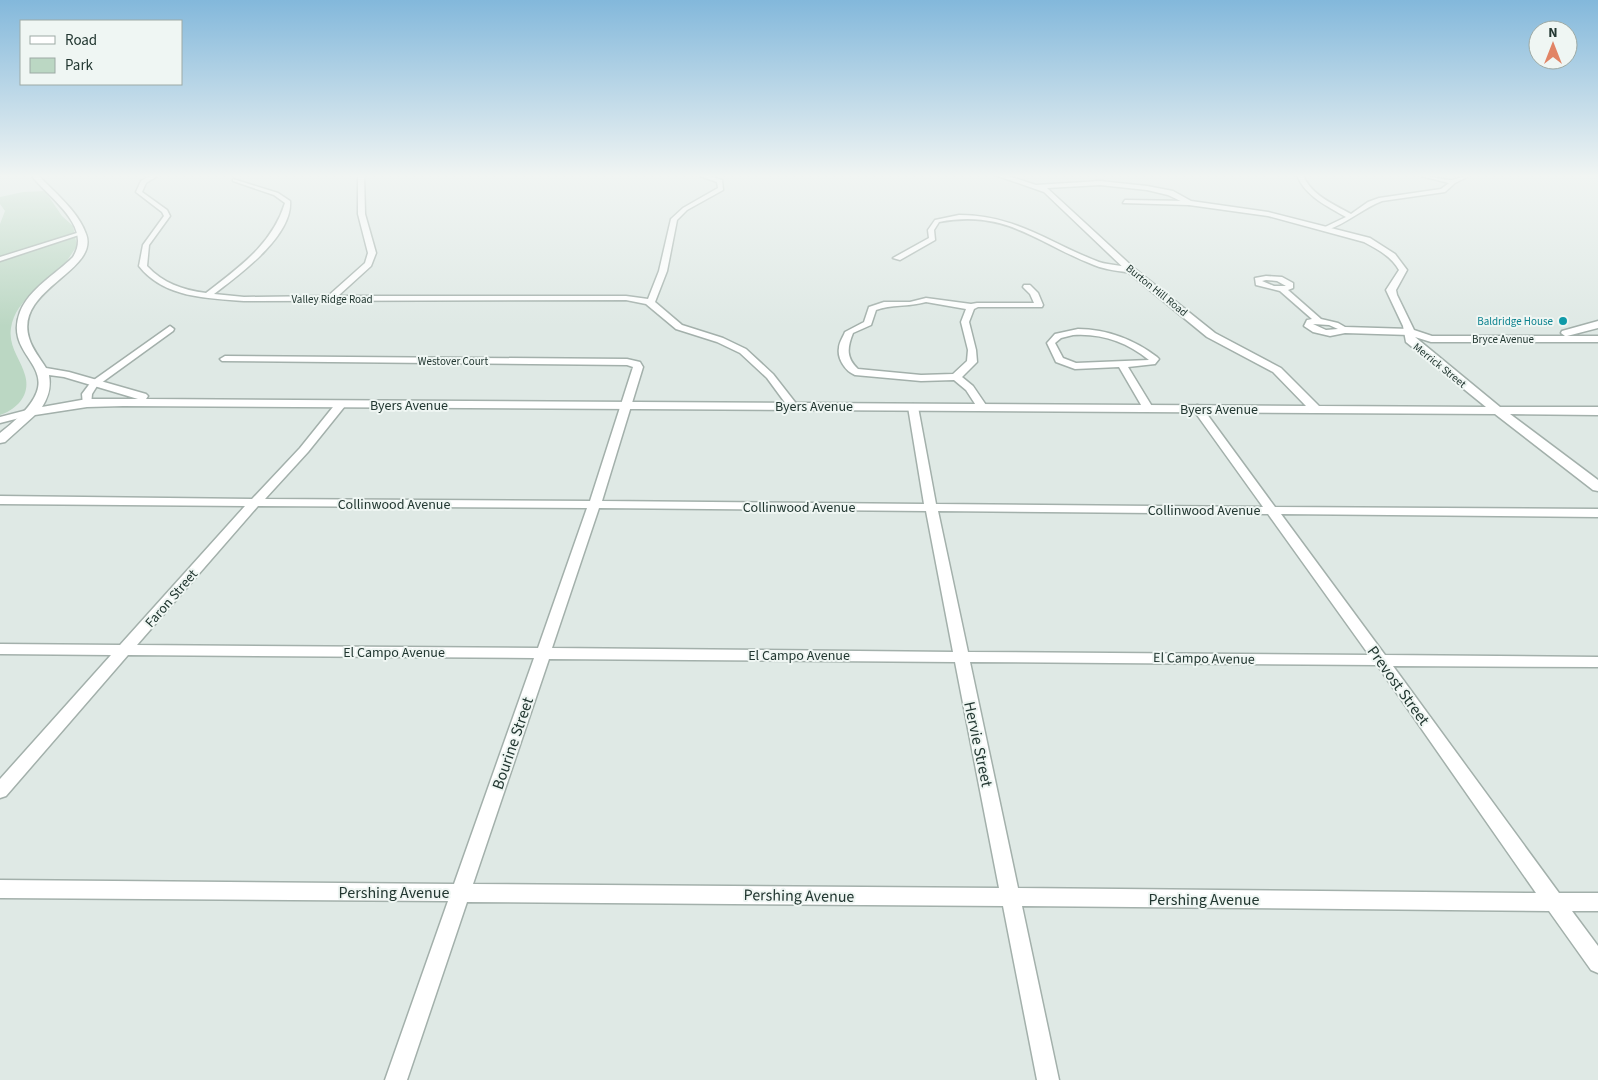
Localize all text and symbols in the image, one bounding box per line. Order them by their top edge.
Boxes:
legend [20,20,182,85]
north arrow [1528,20,1578,70]
text: N [1548,23,1558,43]
text: Road [65,30,97,51]
text: Park [65,55,94,76]
street label: Burton Hill Road [1123,261,1191,320]
street label: Valley Ridge Road [291,292,373,307]
place label: Baldridge House [1477,314,1554,329]
marker: Baldridge House [1557,315,1569,327]
street label: Bryce Avenue [1472,332,1535,347]
street label: Merrick Street [1410,339,1469,392]
street label: Westover Court [418,354,488,369]
street label: Byers Avenue [370,396,448,416]
street label: Byers Avenue [775,397,853,417]
street label: Byers Avenue [1180,400,1258,420]
street label: Collinwood Avenue [338,495,450,515]
street label: Collinwood Avenue [743,498,855,518]
street label: Collinwood Avenue [1148,501,1260,521]
street label: Faron Street [141,565,203,632]
street label: Prevost Street [1362,641,1435,730]
street label: El Campo Avenue [343,643,445,663]
street label: El Campo Avenue [748,646,850,666]
street label: El Campo Avenue [1153,648,1255,670]
street label: Bourine Street [487,694,539,792]
street label: Hervie Street [958,699,998,790]
street label: Pershing Avenue [339,882,449,904]
street label: Pershing Avenue [743,884,855,908]
street label: Pershing Avenue [1149,889,1259,911]

